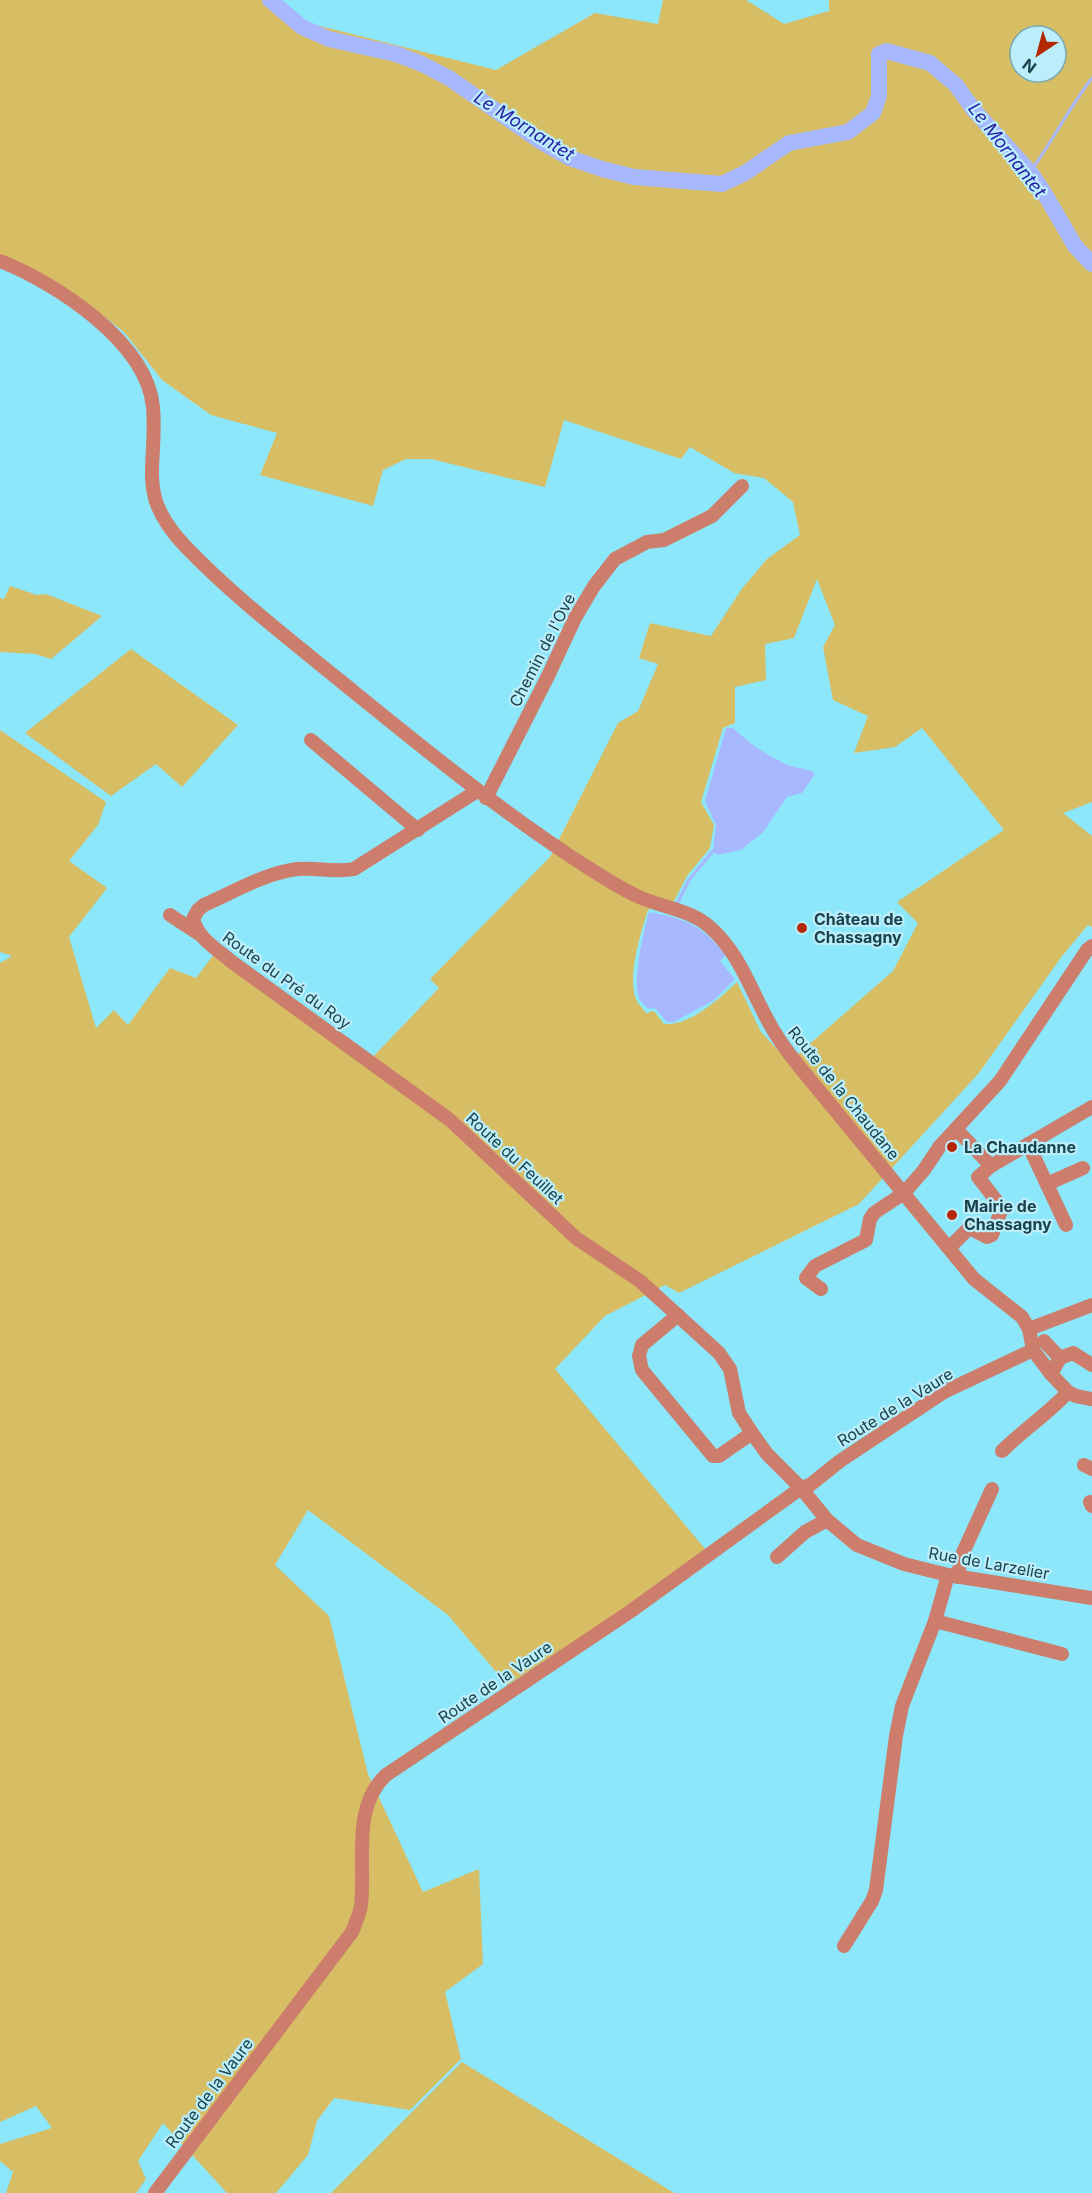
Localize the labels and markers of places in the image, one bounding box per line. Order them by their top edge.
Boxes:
place label: Château de Chassagny [814,909,903,947]
marker: Château de Chassagny [795,921,809,935]
place label: La Chaudanne [964,1137,1076,1157]
marker: La Chaudanne [945,1140,959,1154]
place label: Mairie de Chassagny [964,1196,1052,1234]
marker: Mairie de Chassagny [945,1208,959,1222]

